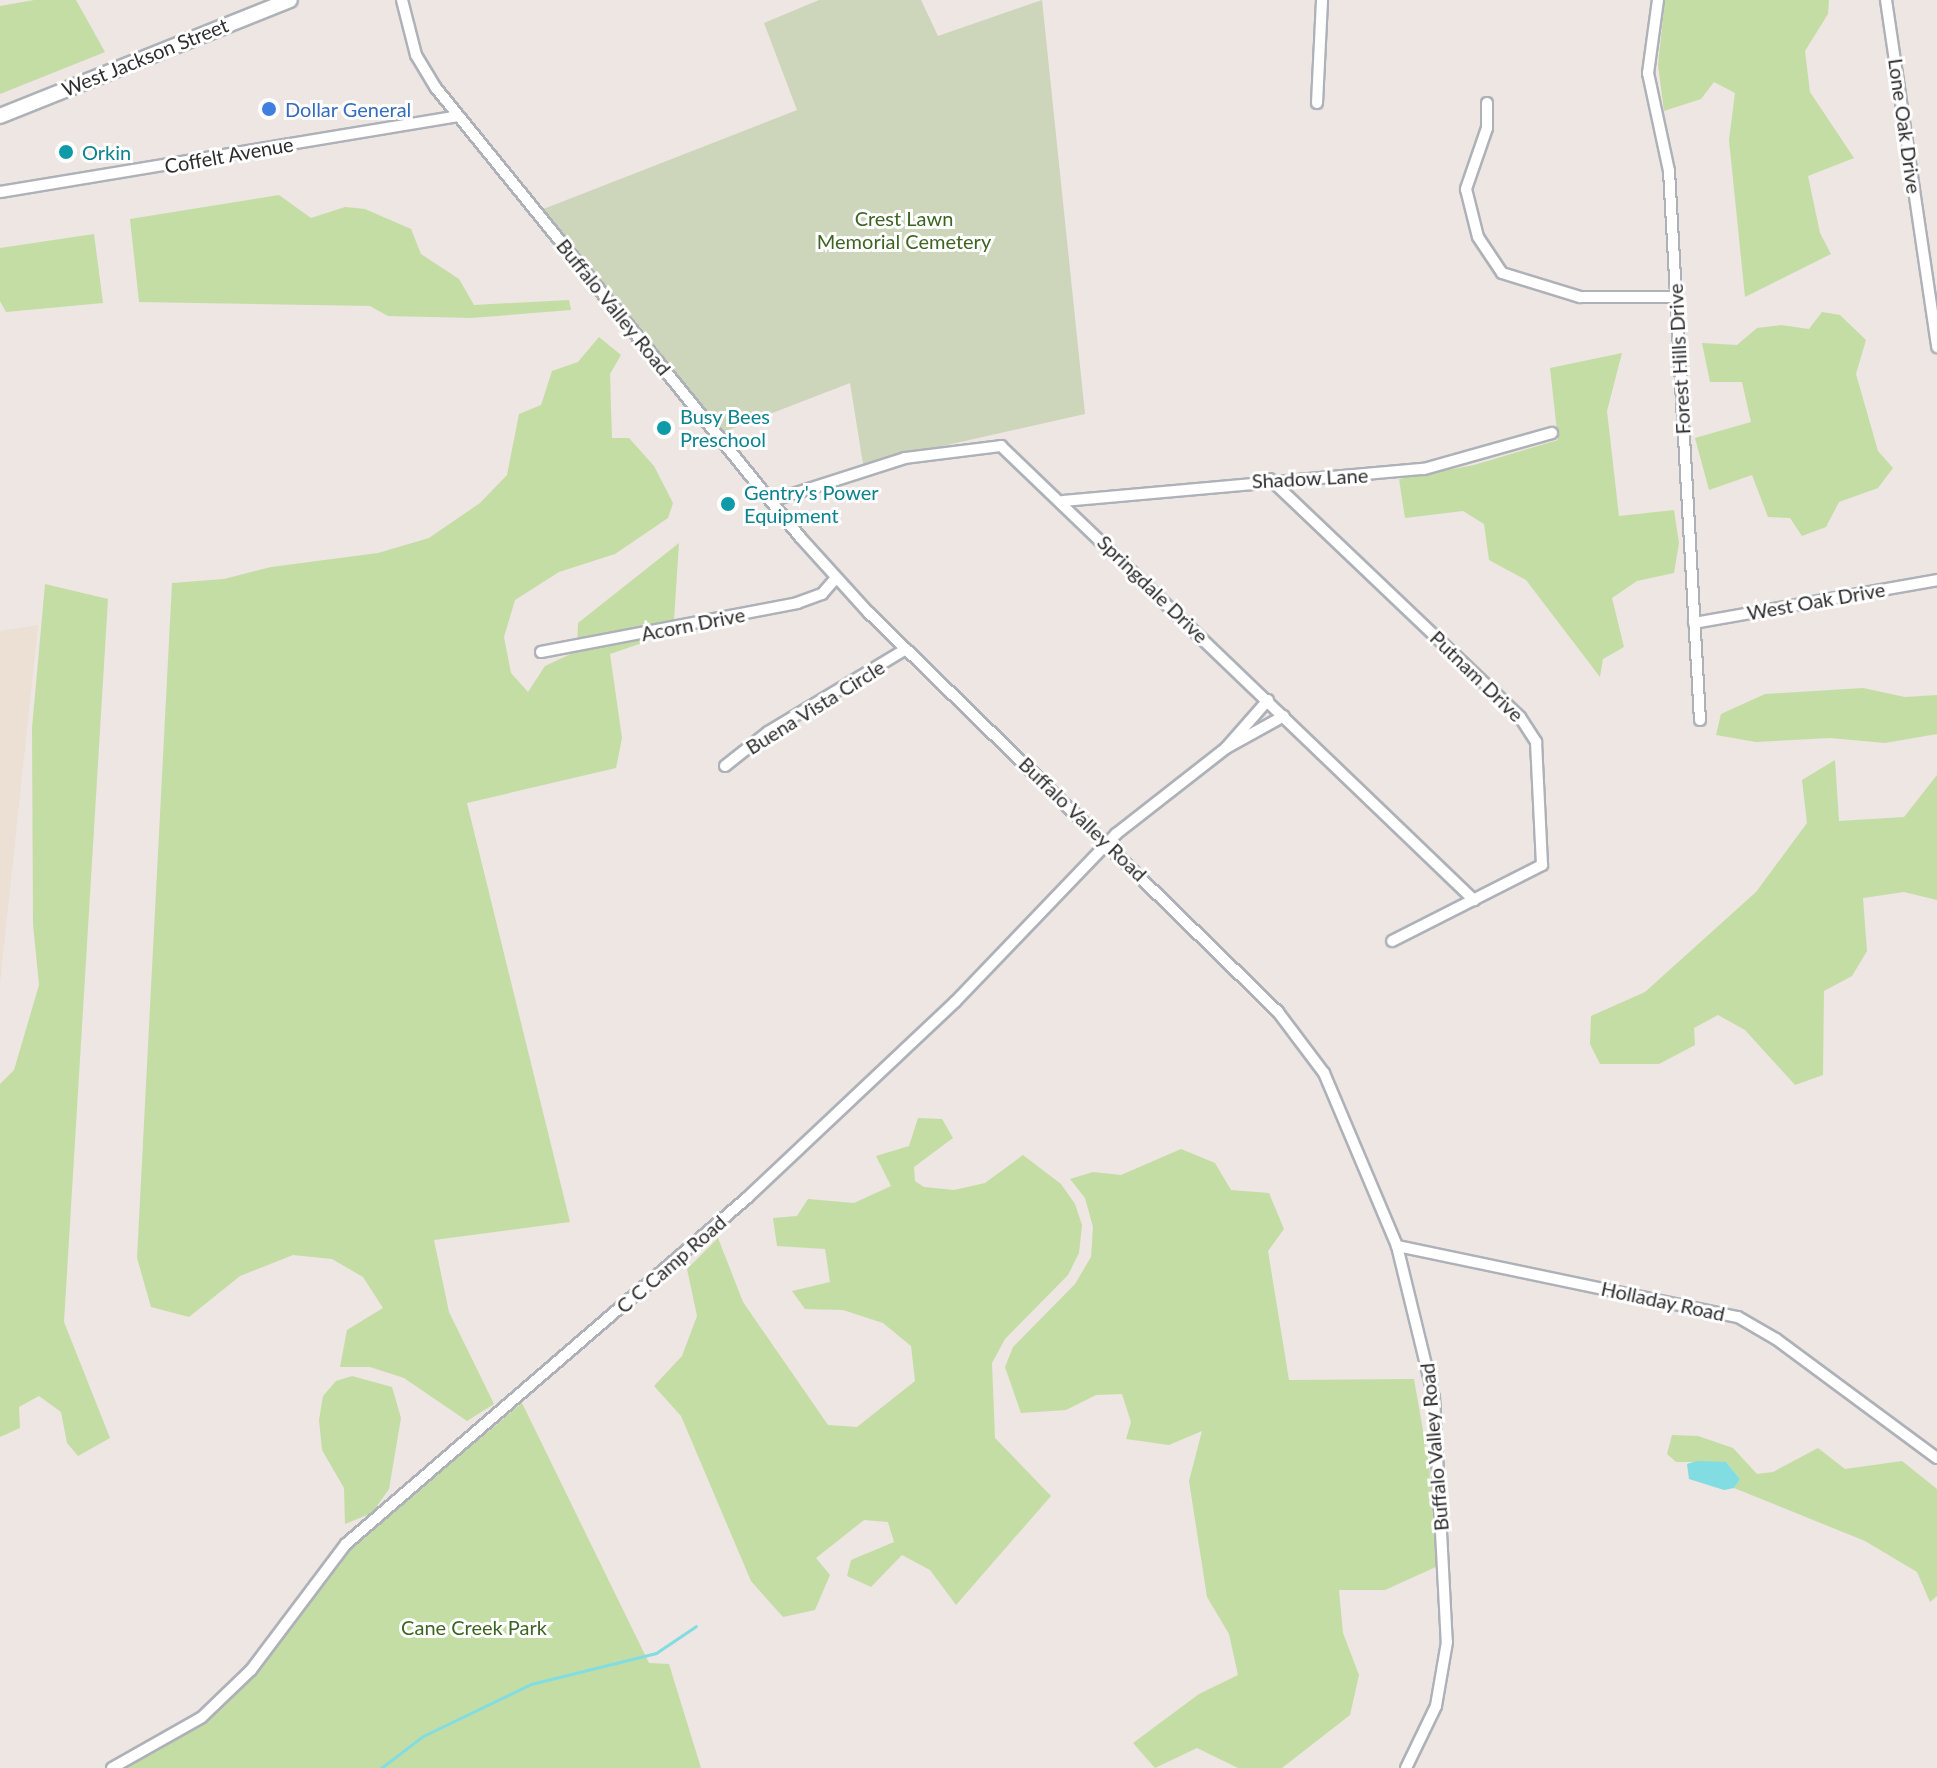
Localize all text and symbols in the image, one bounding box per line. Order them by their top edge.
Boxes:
street label: West Jackson Street [58,13,232,101]
street label: Lone Oak Drive [1884,57,1926,195]
place label: Dollar General [285,97,412,121]
marker: Dollar General [260,100,278,118]
street label: Coffelt Avenue [162,132,296,178]
place label: Orkin [82,140,131,164]
marker: Orkin [57,143,75,161]
park label: Crest Lawn Memorial Cemetery [817,206,991,253]
street label: Buffalo Valley Road [551,233,677,381]
street label: Forest Hills Drive [1663,283,1695,435]
place label: Busy Bees Preschool [680,404,770,451]
marker: Busy Bees Preschool [655,419,673,437]
street label: Shadow Lane [1251,463,1369,493]
place label: Gentry's Power Equipment [744,480,879,527]
marker: Gentry's Power Equipment [719,495,737,513]
street label: Springdale Drive [1093,530,1213,648]
street label: West Oak Drive [1745,577,1887,625]
street label: Acorn Drive [639,602,747,646]
street label: Putnam Drive [1425,625,1529,727]
street label: Buena Vista Circle [741,654,889,760]
street label: Buffalo Valley Road [1014,751,1152,887]
street label: C C Camp Road [611,1210,731,1318]
street label: Holladay Road [1599,1276,1727,1326]
street label: Buffalo Valley Road [1415,1361,1453,1533]
park label: Cane Creek Park [401,1615,547,1639]

